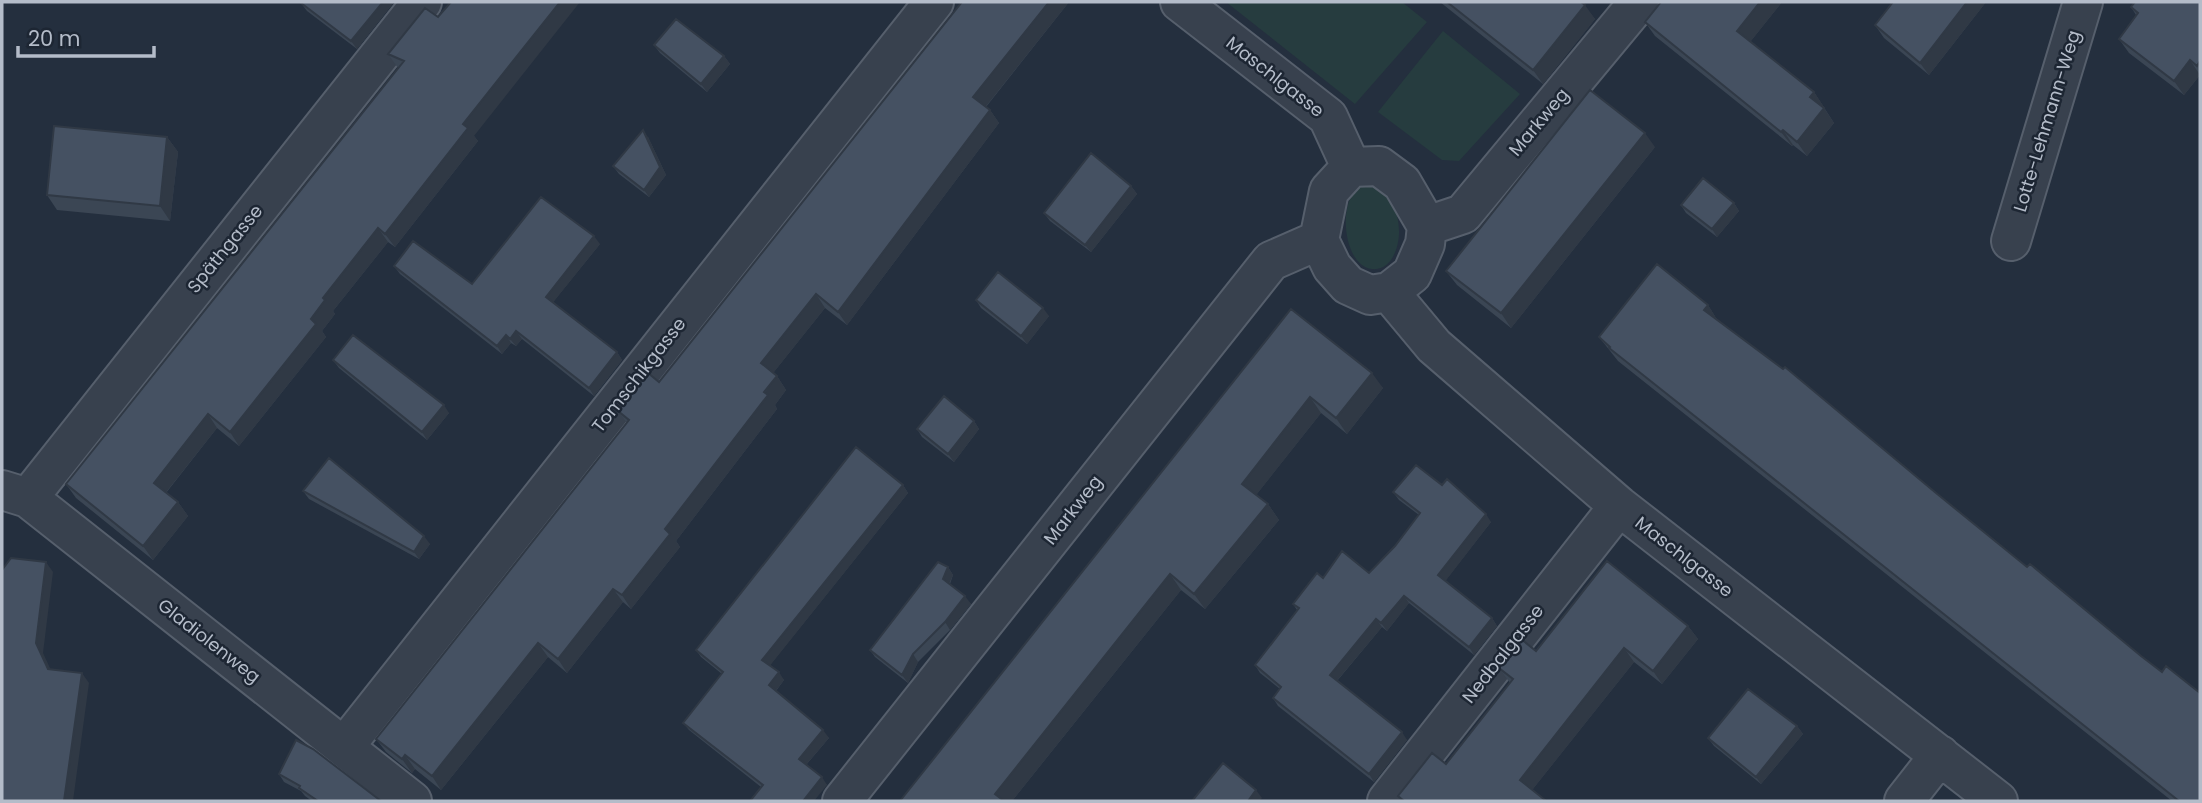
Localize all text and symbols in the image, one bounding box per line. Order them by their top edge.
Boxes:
scale bar [18,14,154,58]
text: 20 m [28,24,81,53]
street label: Lotte-Lehmann-Weg [2007,27,2086,215]
street label: Maschlgasse [1221,30,1330,123]
street label: Markweg [1503,82,1574,161]
street label: Späthgasse [181,199,268,298]
street label: Tomschikgasse [586,312,691,437]
street label: Markweg [1038,470,1108,550]
street label: Maschlgasse [1630,510,1739,603]
street label: Gladiolenweg [153,593,266,689]
street label: Nedbalgasse [1456,599,1549,708]

